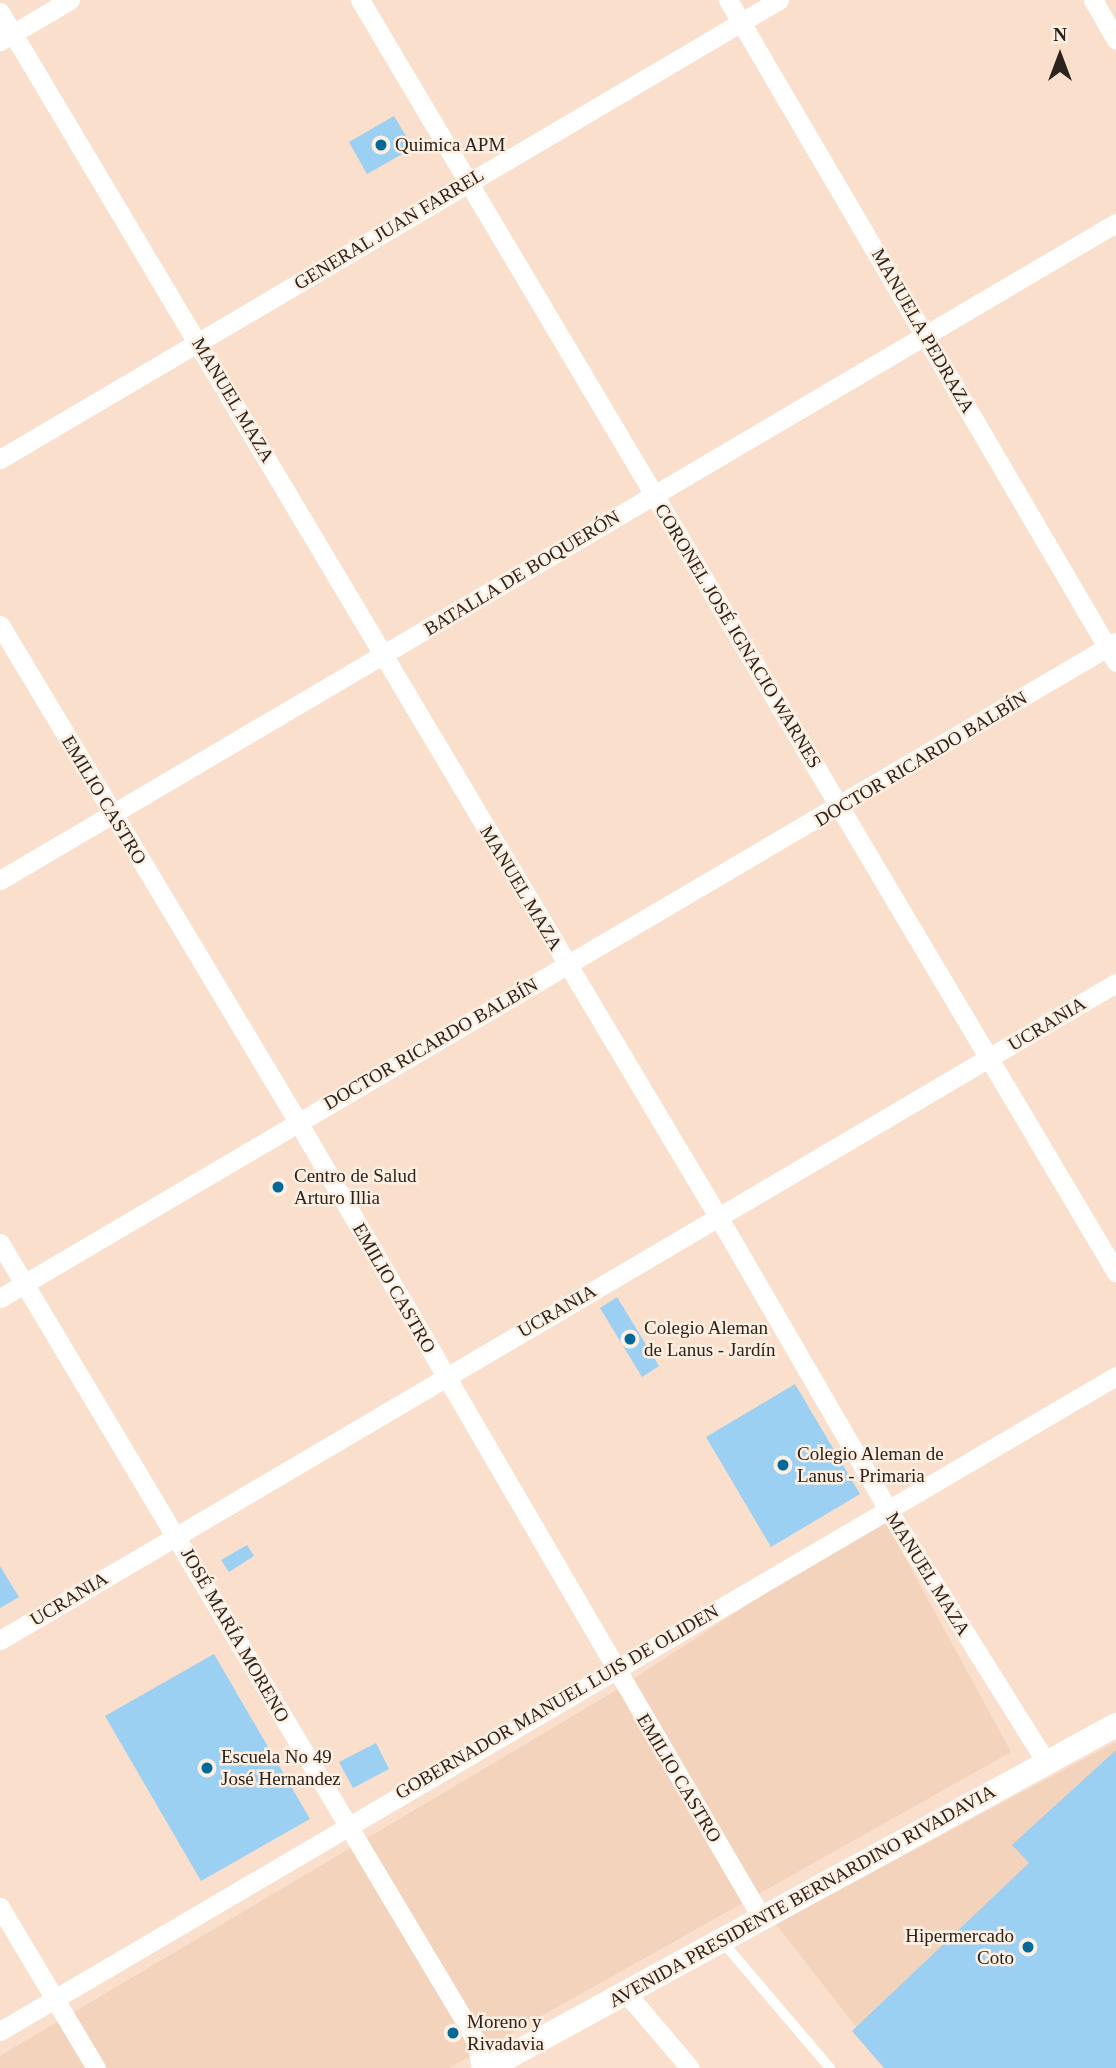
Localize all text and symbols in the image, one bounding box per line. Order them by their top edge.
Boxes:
north arrow [1025,21,1095,91]
text: N [1053,24,1067,45]
place label: Quimica APM [395,134,506,156]
marker: Quimica APM [373,137,389,153]
street label: GENERAL JUAN FARREL [290,163,488,295]
street label: MANUELA PEDRAZA [866,244,980,418]
street label: MANUEL MAZA [187,333,279,467]
street label: CORONEL JOSÉ IGNACIO WARNES [650,499,826,773]
street label: BATALLA DE BOQUERÓN [420,505,624,641]
street label: DOCTOR RICARDO BALBÍN [811,687,1031,831]
street label: EMILIO CASTRO [57,731,151,869]
street label: MANUEL MAZA [475,821,567,955]
street label: DOCTOR RICARDO BALBÍN [320,973,542,1115]
street label: UCRANIA [1004,992,1090,1056]
place label: Centro de Salud Arturo Illia [294,1165,416,1209]
marker: Centro de Salud Arturo Illia [268,1177,288,1197]
street label: EMILIO CASTRO [348,1219,440,1357]
street label: UCRANIA [514,1279,600,1343]
place label: Colegio Aleman de Lanus - Jardín [644,1317,775,1361]
marker: Colegio Aleman de Lanus - Jardín [622,1331,638,1347]
place label: Colegio Aleman de Lanus - Primaria [797,1443,945,1487]
marker: Colegio Aleman de Lanus - Primaria [775,1457,791,1473]
street label: MANUEL MAZA [881,1508,975,1640]
street label: JOSÉ MARÍA MORENO [176,1543,294,1727]
street label: UCRANIA [26,1567,112,1631]
street label: GOBERNADOR MANUEL LUIS DE OLIDEN [391,1600,723,1804]
street label: EMILIO CASTRO [632,1709,726,1847]
place label: Escuela No 49 José Hernandez [221,1746,341,1790]
marker: Escuela No 49 José Hernandez [199,1760,215,1776]
street label: AVENIDA PRESIDENTE BERNARDINO RIVADAVIA [604,1779,1000,2013]
place label: Hipermercado Coto [905,1925,1014,1969]
marker: Hipermercado Coto [1020,1939,1036,1955]
place label: Moreno y Rivadavia [467,2011,544,2055]
marker: Moreno y Rivadavia [445,2025,461,2041]

